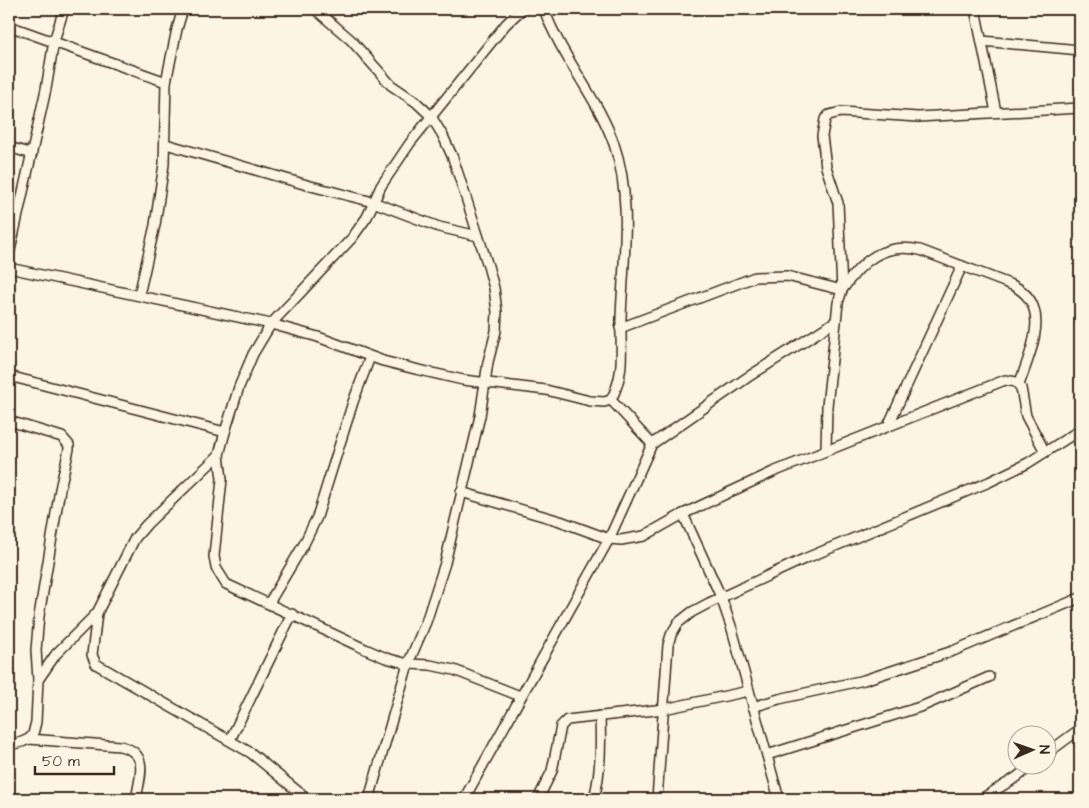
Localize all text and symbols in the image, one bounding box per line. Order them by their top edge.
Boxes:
north arrow [1006,726,1056,776]
scale bar [35,743,114,775]
text: N [1034,745,1054,755]
text: 50 m [42,751,80,772]

